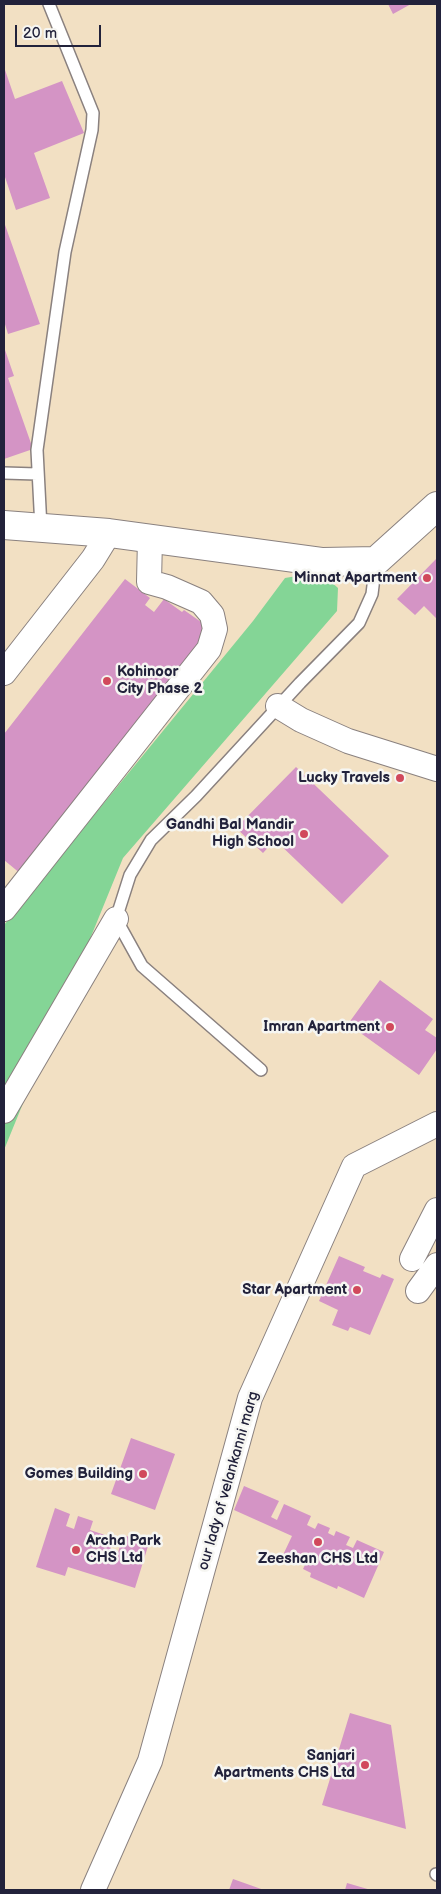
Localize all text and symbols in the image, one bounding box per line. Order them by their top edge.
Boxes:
scale bar [18,15,104,47]
text: 20 m [23,24,57,43]
place label: Minnat Apartment [294,569,417,587]
marker: Minnat Apartment [421,572,433,584]
place label: Kohinoor City Phase 2 [117,663,202,698]
marker: Kohinoor City Phase 2 [101,675,113,687]
place label: Lucky Travels [298,769,390,787]
marker: Lucky Travels [394,772,406,784]
place label: Gandhi Bal Mandir High School [166,816,294,851]
marker: Gandhi Bal Mandir High School [298,828,310,840]
place label: Imran Apartment [263,1018,380,1036]
marker: Imran Apartment [384,1021,396,1033]
place label: Star Apartment [242,1281,347,1299]
marker: Star Apartment [351,1284,363,1296]
street label: our lady of velankanni marg [195,1389,263,1573]
place label: Gomes Building [25,1465,133,1483]
marker: Gomes Building [137,1468,149,1480]
place label: Archa Park CHS Ltd [86,1532,161,1567]
marker: Zeeshan CHS Ltd [312,1536,324,1548]
marker: Archa Park CHS Ltd [70,1544,82,1556]
place label: Zeeshan CHS Ltd [258,1550,378,1568]
place label: Sanjari Apartments CHS Ltd [214,1747,355,1782]
marker: Sanjari Apartments CHS Ltd [359,1759,371,1771]

